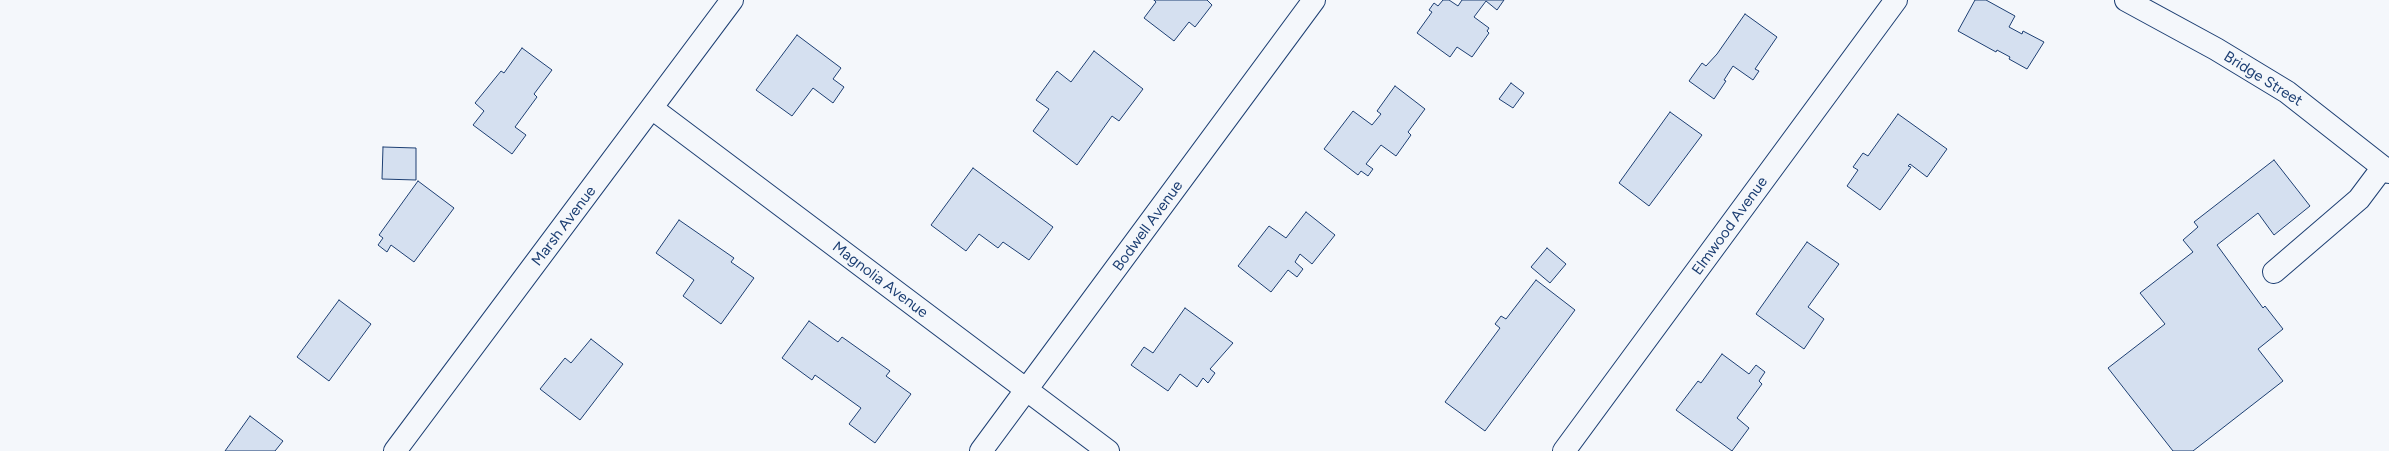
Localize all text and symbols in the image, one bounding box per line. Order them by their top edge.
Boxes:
street label: Bridge Street [2220,48,2306,110]
street label: Elmwood Avenue [1688,173,1772,279]
street label: Bodwell Avenue [1109,177,1187,275]
street label: Marsh Avenue [528,183,600,269]
street label: Magnolia Avenue [829,238,931,322]

